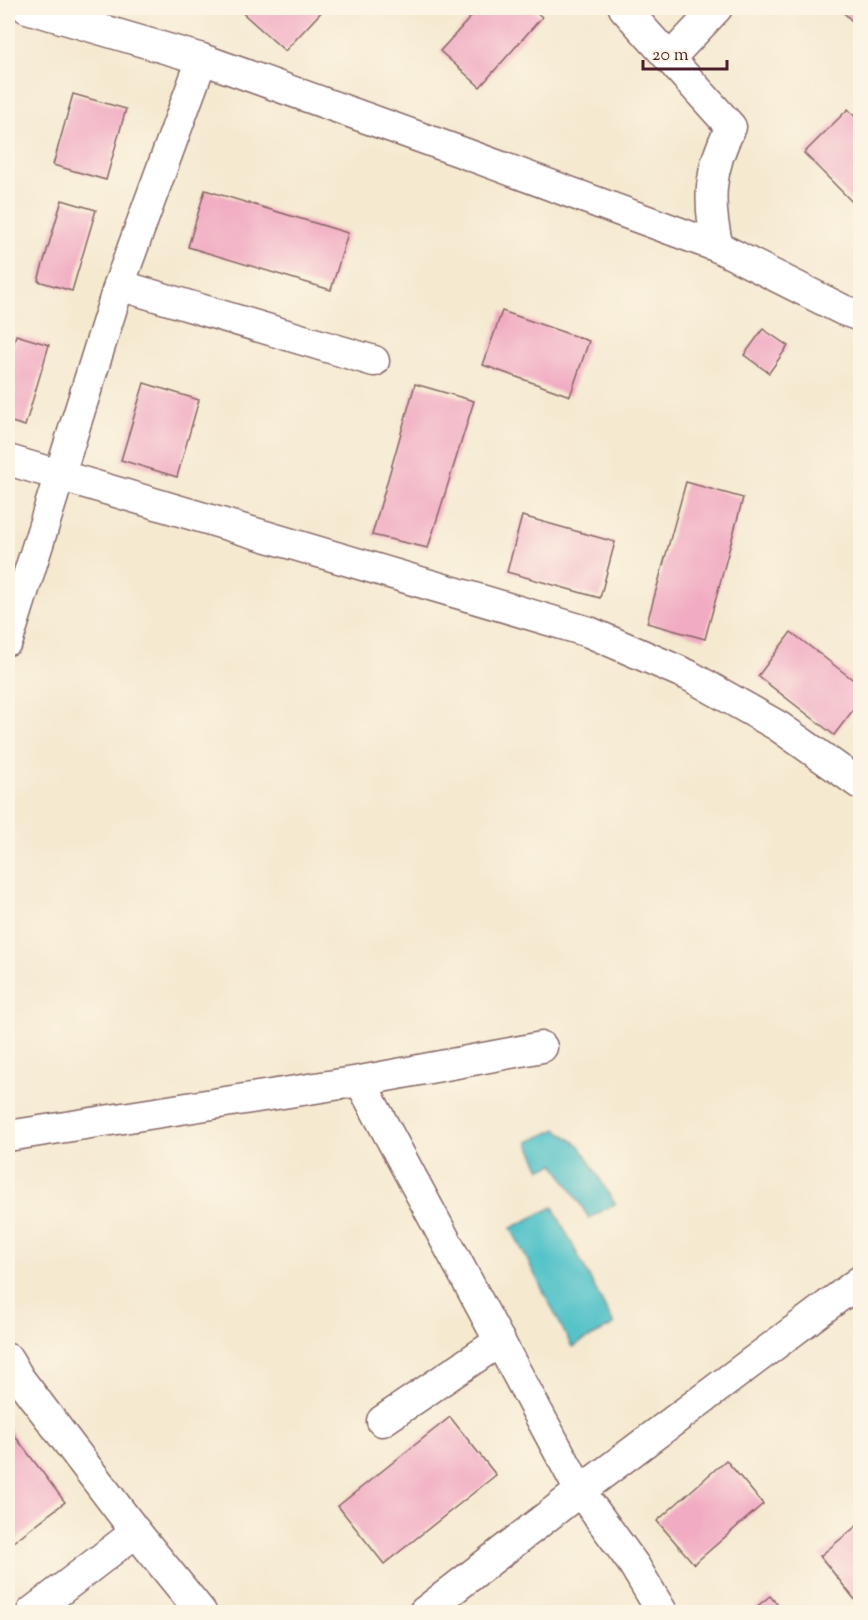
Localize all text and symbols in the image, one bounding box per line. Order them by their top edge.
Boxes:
scale bar [643,33,727,71]
text: 20 m [652,43,689,69]

